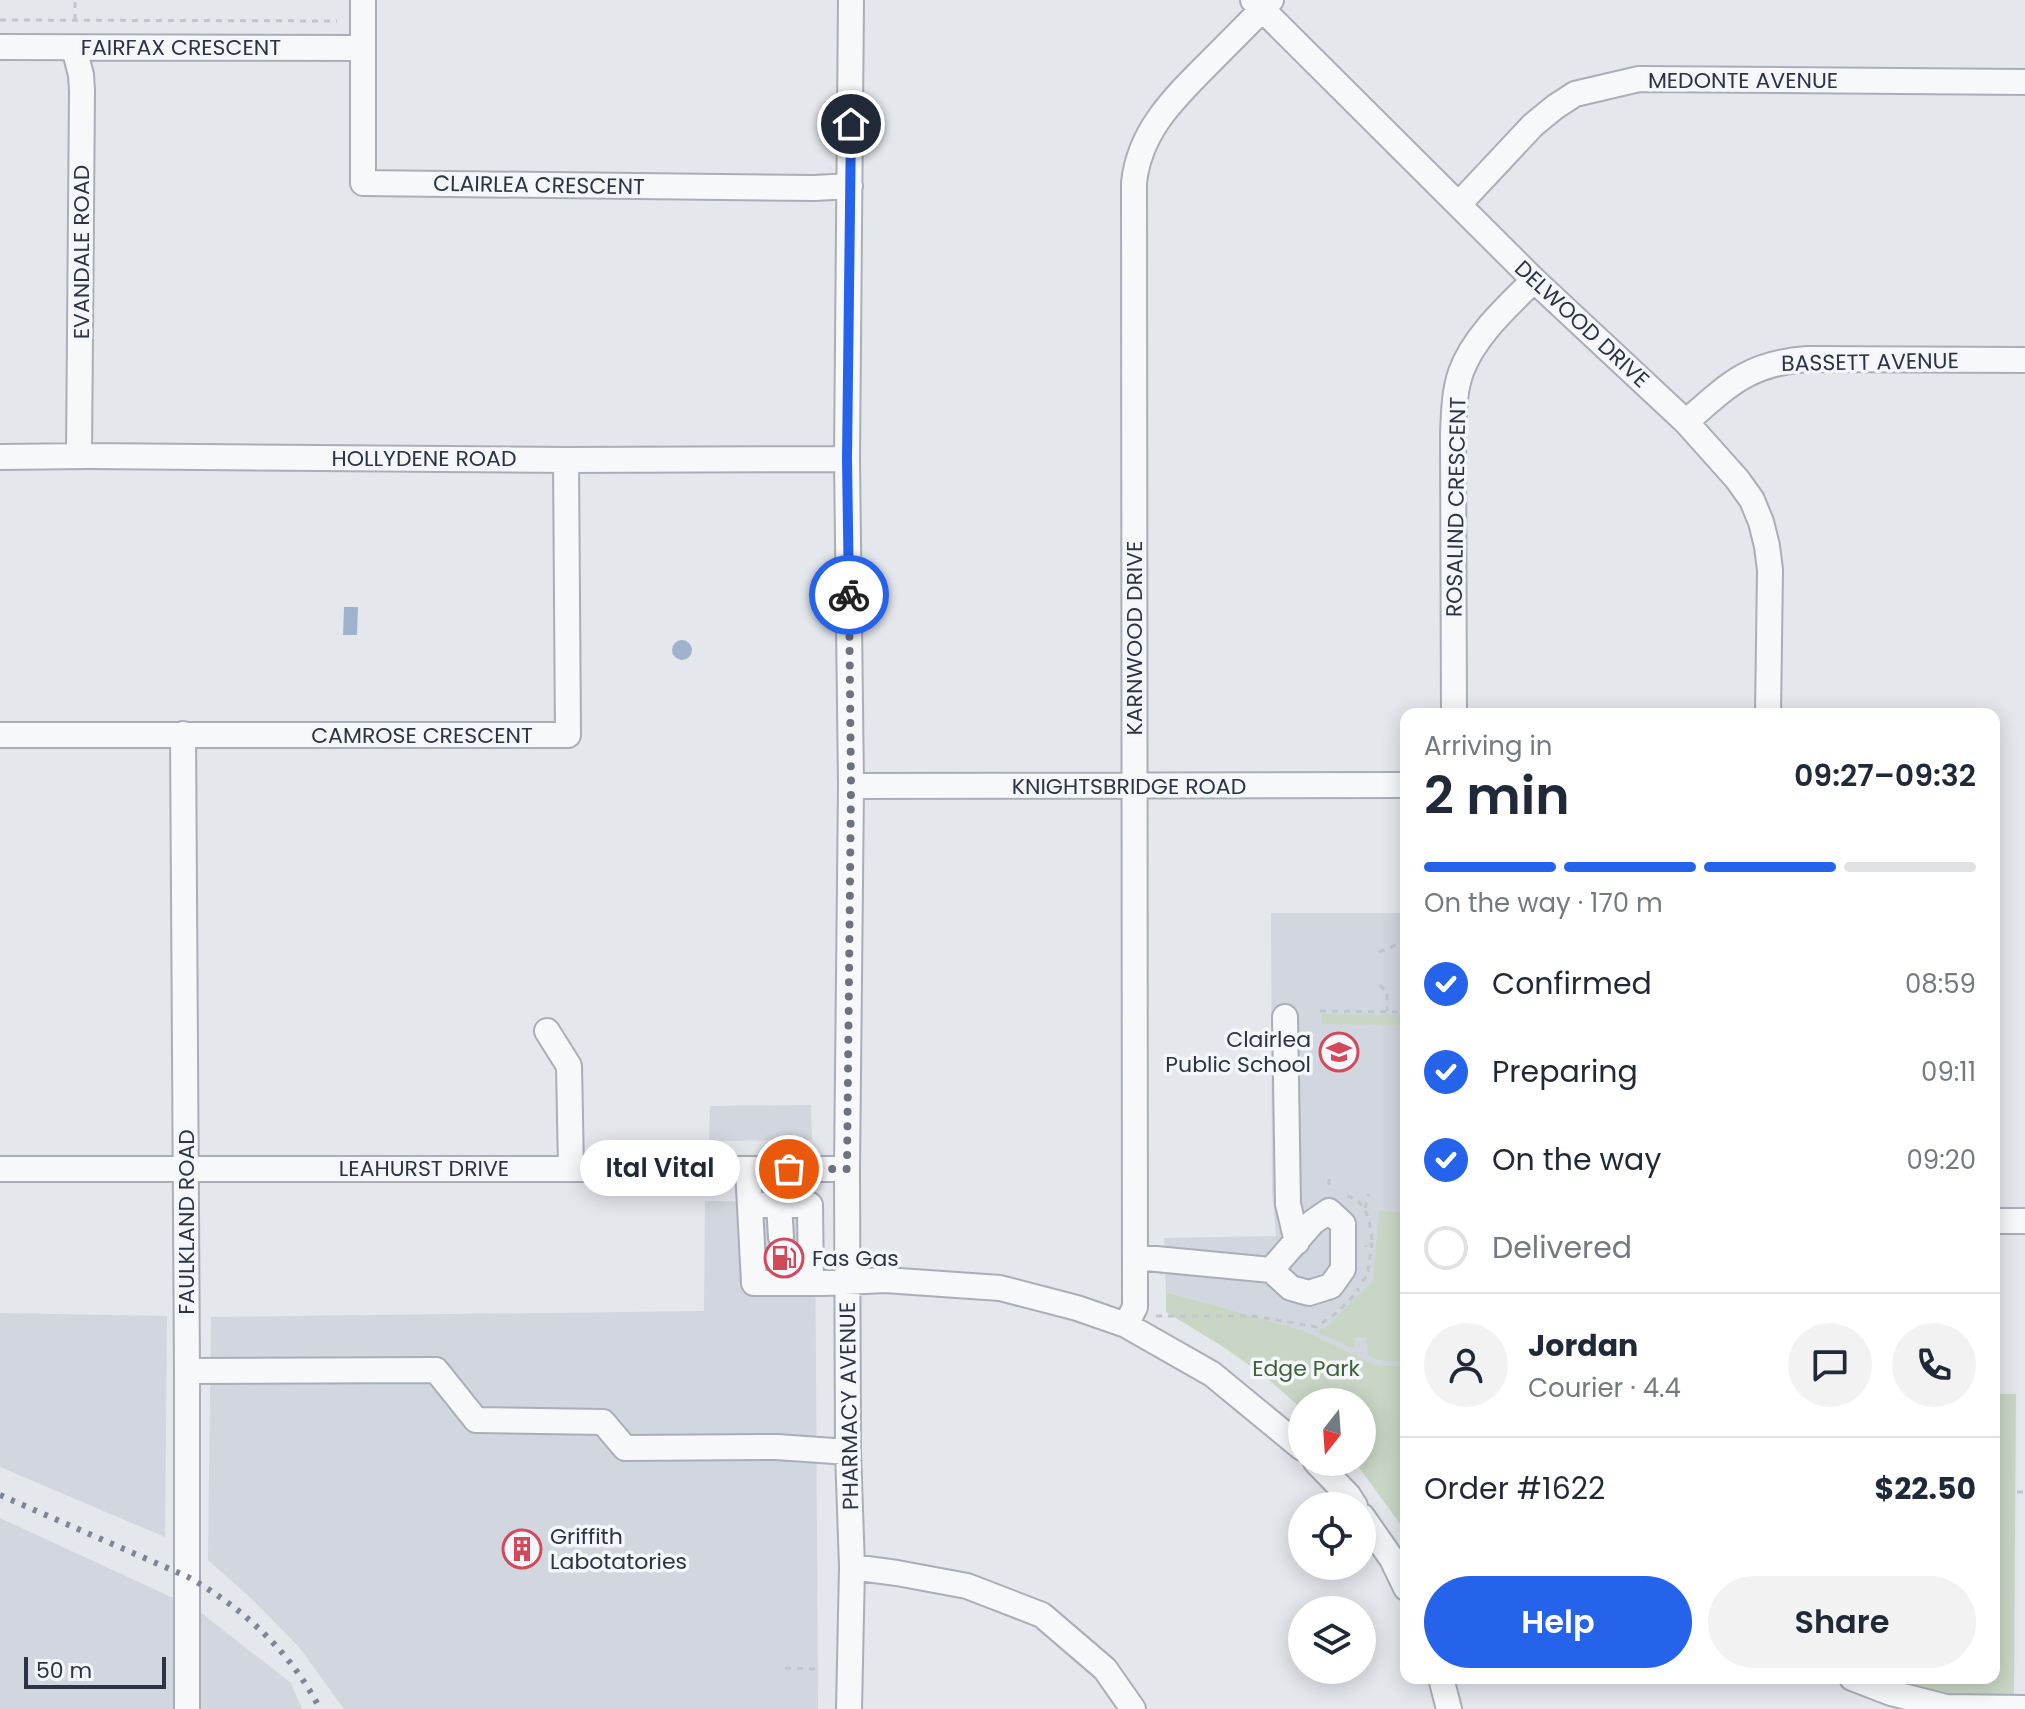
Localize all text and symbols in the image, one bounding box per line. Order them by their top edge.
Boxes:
street label: FAIRFAX CRESCENT [81,32,281,63]
street label: MEDONTE AVENUE [1648,65,1838,96]
pin [817,90,885,158]
icon: home [829,102,873,146]
street label: EVANDALE ROAD [66,165,97,339]
street label: CLAIRLEA CRESCENT [433,168,645,202]
street label: DELWOOD DRIVE [1508,253,1656,395]
street label: BASSETT AVENUE [1781,345,1959,379]
street label: ROSALIND CRESCENT [1439,396,1473,617]
street label: HOLLYDENE ROAD [332,443,516,474]
street label: KARNWOOD DRIVE [1119,541,1150,735]
courier [809,555,889,635]
icon: bike [827,573,871,617]
street label: CAMROSE CRESCENT [311,720,533,751]
text: Arriving in [1424,728,1553,764]
text: 09:27–09:32 [1794,754,1976,797]
text: 2 min [1424,759,1570,832]
street label: KNIGHTSBRIDGE ROAD [1012,771,1246,802]
text: On the way · 170 m [1424,885,1663,921]
icon: check [1424,962,1468,1006]
text: Confirmed [1492,962,1652,1005]
text: 08:59 [1905,966,1976,1002]
place label: Clairlea Public School [1165,1024,1311,1080]
school or university icon: Clairlea Public School [1318,1031,1360,1073]
icon: check [1424,1050,1468,1094]
text: Preparing [1492,1050,1638,1093]
text: 09:11 [1921,1054,1976,1090]
street label: FAULKLAND ROAD [171,1129,202,1315]
pin [755,1135,823,1203]
icon: check [1424,1138,1468,1182]
text: On the way [1492,1138,1661,1181]
callout: Ital Vital [581,1141,741,1197]
text: 09:20 [1906,1142,1976,1178]
icon: bag [767,1147,811,1191]
text: Ital Vital [605,1150,715,1186]
street label: LEAHURST DRIVE [339,1153,509,1184]
text: Delivered [1492,1226,1632,1269]
fuel station icon: Fas Gas [763,1237,805,1279]
place label: Fas Gas [812,1243,899,1274]
street label: PHARMACY AVENUE [832,1302,866,1510]
button: person [1424,1323,1508,1407]
button: chat [1788,1323,1872,1407]
button: phone [1892,1323,1976,1407]
text: Jordan [1528,1324,1638,1367]
park label: Edge Park [1252,1353,1361,1384]
text: Courier · 4.4 [1528,1370,1681,1406]
north arrow [1288,1388,1376,1476]
map controls [1288,1388,1376,1684]
text: Order #1622 [1424,1467,1605,1510]
text: $22.50 [1874,1467,1976,1510]
button: locate [1288,1492,1376,1580]
place label: Griffith Labotatories [550,1521,687,1577]
building icon: Griffith Labotatories [501,1528,543,1570]
button: Help [1424,1576,1692,1668]
button: Share [1708,1576,1976,1668]
button: layers [1288,1596,1376,1684]
scale bar [24,1653,166,1689]
text: 50 m [36,1655,92,1686]

